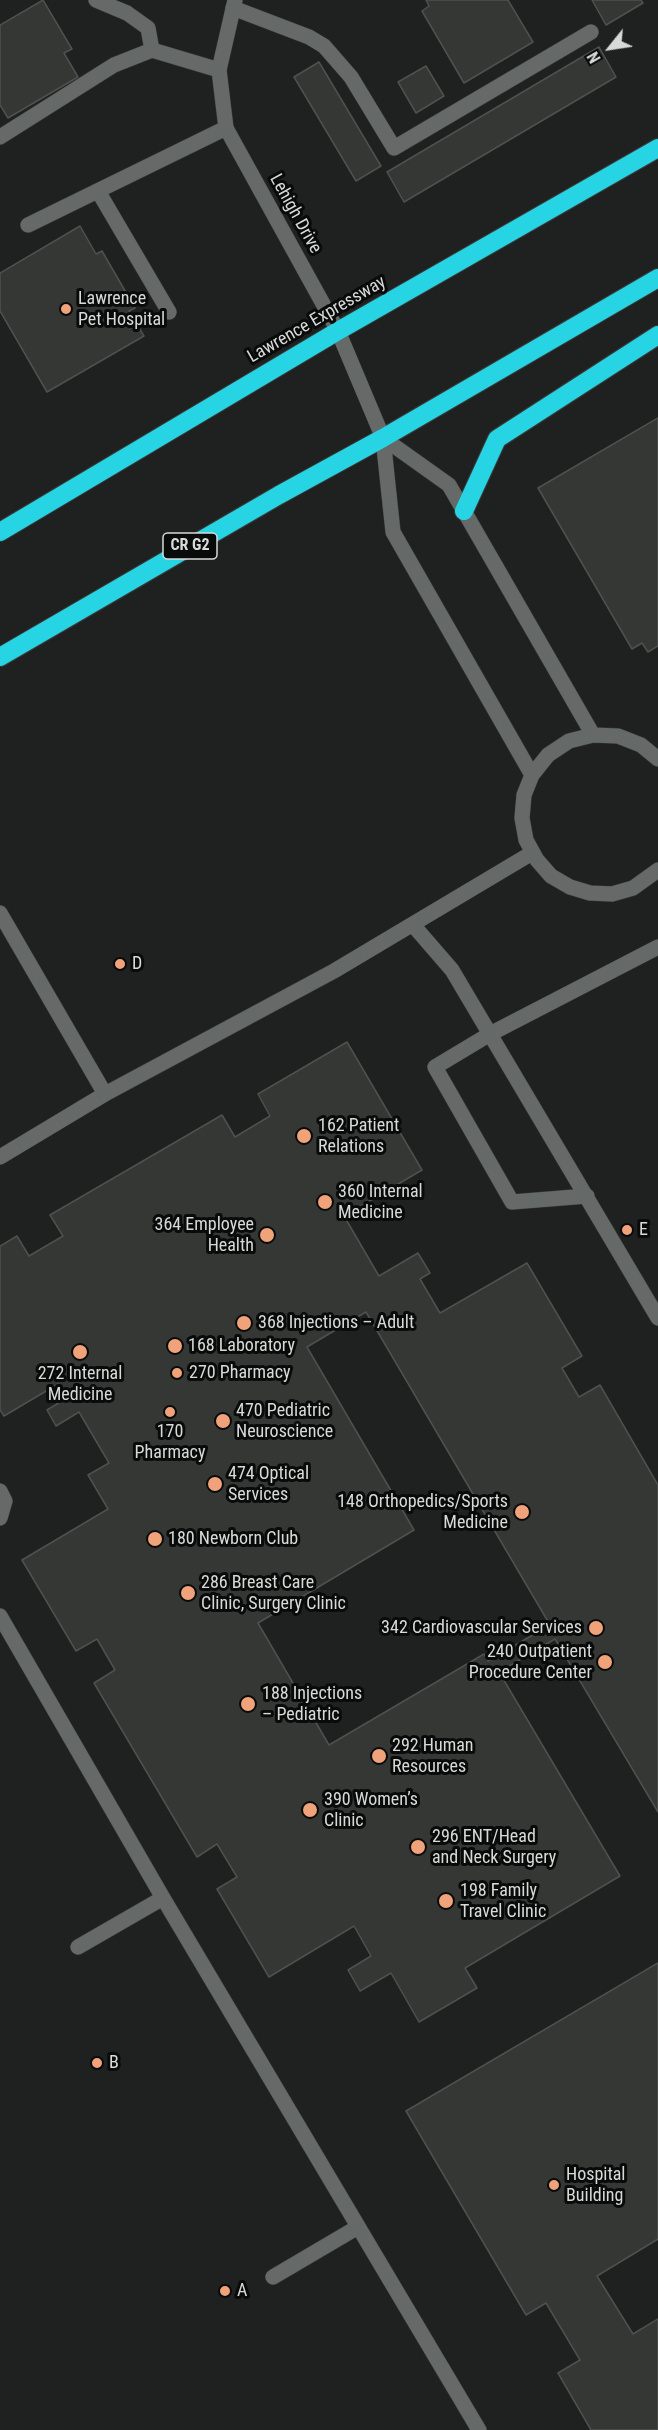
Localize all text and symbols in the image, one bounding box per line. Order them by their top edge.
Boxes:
north arrow [580,18,640,78]
text: N [583,48,605,66]
street label: Lehigh Drive [264,171,326,257]
street label: Lawrence Expressway [244,272,390,368]
place label: Lawrence Pet Hospital [78,288,165,330]
marker: Lawrence Pet Hospital [59,302,73,316]
road number: CR G2 [163,533,217,559]
place label: D [132,953,142,975]
marker: D [113,957,127,971]
place label: 162 Patient Relations [318,1115,399,1158]
marker: 162 Patient Relations [295,1127,313,1145]
place label: 360 Internal Medicine [338,1181,423,1224]
marker: 360 Internal Medicine [316,1193,334,1211]
place label: 364 Employee Health [155,1214,254,1256]
place label: E [639,1219,648,1241]
marker: E [620,1223,634,1237]
marker: 364 Employee Health [258,1226,276,1244]
place label: 368 Injections – Adult [258,1312,414,1334]
marker: 368 Injections – Adult [235,1314,253,1332]
place label: 168 Laboratory [188,1335,295,1357]
marker: 168 Laboratory [166,1337,184,1355]
marker: 272 Internal Medicine [71,1343,89,1361]
place label: 270 Pharmacy [189,1362,291,1384]
place label: 272 Internal Medicine [38,1363,122,1406]
marker: 270 Pharmacy [170,1366,184,1380]
place label: 470 Pediatric Neuroscience [236,1400,333,1442]
marker: 170 Pharmacy [163,1405,177,1419]
marker: 470 Pediatric Neuroscience [214,1412,232,1430]
place label: 170 Pharmacy [135,1421,205,1464]
place label: 474 Optical Services [228,1463,309,1506]
marker: 474 Optical Services [206,1475,224,1493]
place label: 148 Orthopedics/Sports Medicine [337,1491,508,1534]
marker: 148 Orthopedics/Sports Medicine [513,1503,531,1521]
place label: 180 Newborn Club [168,1528,298,1550]
marker: 180 Newborn Club [146,1530,164,1548]
place label: 286 Breast Care Clinic, Surgery Clinic [201,1572,346,1614]
marker: 286 Breast Care Clinic, Surgery Clinic [179,1584,197,1602]
place label: 342 Cardiovascular Services [381,1617,582,1639]
marker: 342 Cardiovascular Services [587,1619,605,1637]
place label: 240 Outpatient Procedure Center [469,1641,592,1684]
marker: 240 Outpatient Procedure Center [596,1653,614,1671]
place label: 188 Injections – Pediatric [262,1683,362,1726]
marker: 188 Injections – Pediatric [239,1695,257,1713]
place label: 292 Human Resources [392,1735,474,1778]
marker: 292 Human Resources [370,1747,388,1765]
place label: 390 Women’s Clinic [324,1789,418,1832]
marker: 390 Women’s Clinic [301,1801,319,1819]
place label: 296 ENT/Head and Neck Surgery [432,1826,556,1868]
marker: 296 ENT/Head and Neck Surgery [409,1838,427,1856]
place label: 198 Family Travel Clinic [460,1880,546,1922]
marker: 198 Family Travel Clinic [437,1892,455,1910]
place label: B [109,2052,119,2074]
marker: B [90,2056,104,2070]
place label: Hospital Building [566,2164,625,2206]
marker: Hospital Building [547,2178,561,2192]
place label: A [237,2280,247,2302]
marker: A [218,2284,232,2298]

